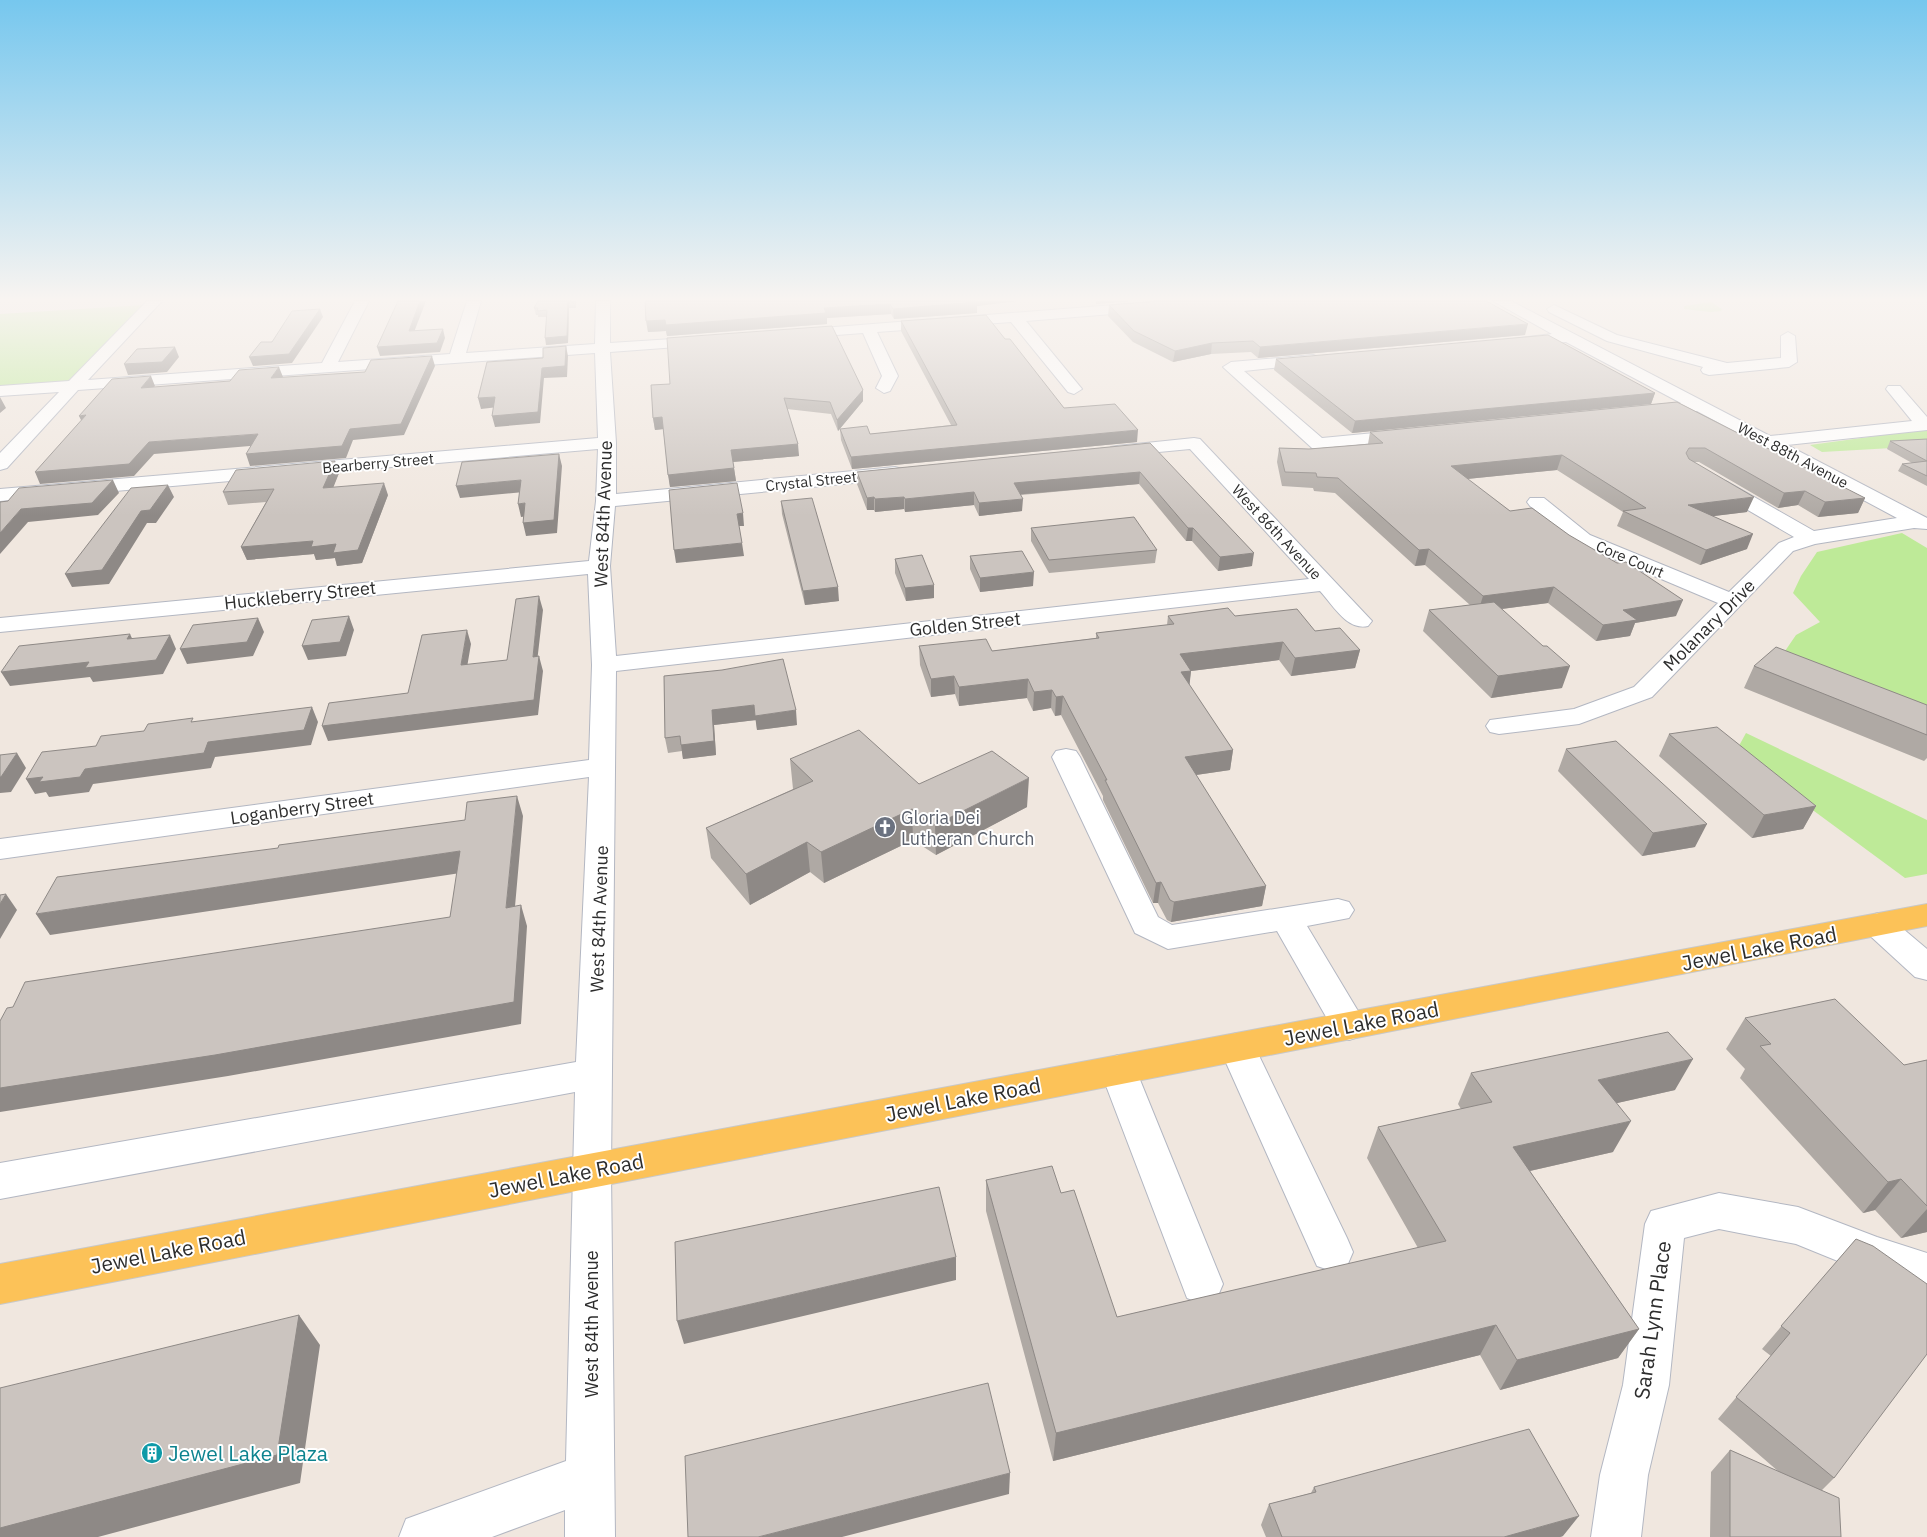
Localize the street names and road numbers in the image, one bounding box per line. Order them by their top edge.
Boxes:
street label: West 88th Avenue [1734,418,1852,492]
street label: West 84th Avenue [589,440,617,588]
street label: Bearberry Street [321,449,435,477]
street label: Crystal Street [764,467,858,495]
street label: West 86th Avenue [1228,481,1326,583]
street label: Core Court [1593,536,1667,582]
street label: Molanary Drive [1658,574,1760,676]
street label: Huckleberry Street [223,576,377,614]
street label: Golden Street [908,607,1022,641]
street label: Loganberry Street [229,787,375,829]
street label: West 84th Avenue [585,845,613,993]
street label: Jewel Lake Road [1679,919,1839,977]
street label: Jewel Lake Road [1281,994,1441,1052]
street label: Jewel Lake Road [883,1070,1043,1128]
street label: Jewel Lake Road [486,1146,646,1204]
street label: Jewel Lake Road [88,1222,248,1280]
street label: Sarah Lynn Place [1627,1239,1677,1401]
street label: West 84th Avenue [580,1250,603,1398]

